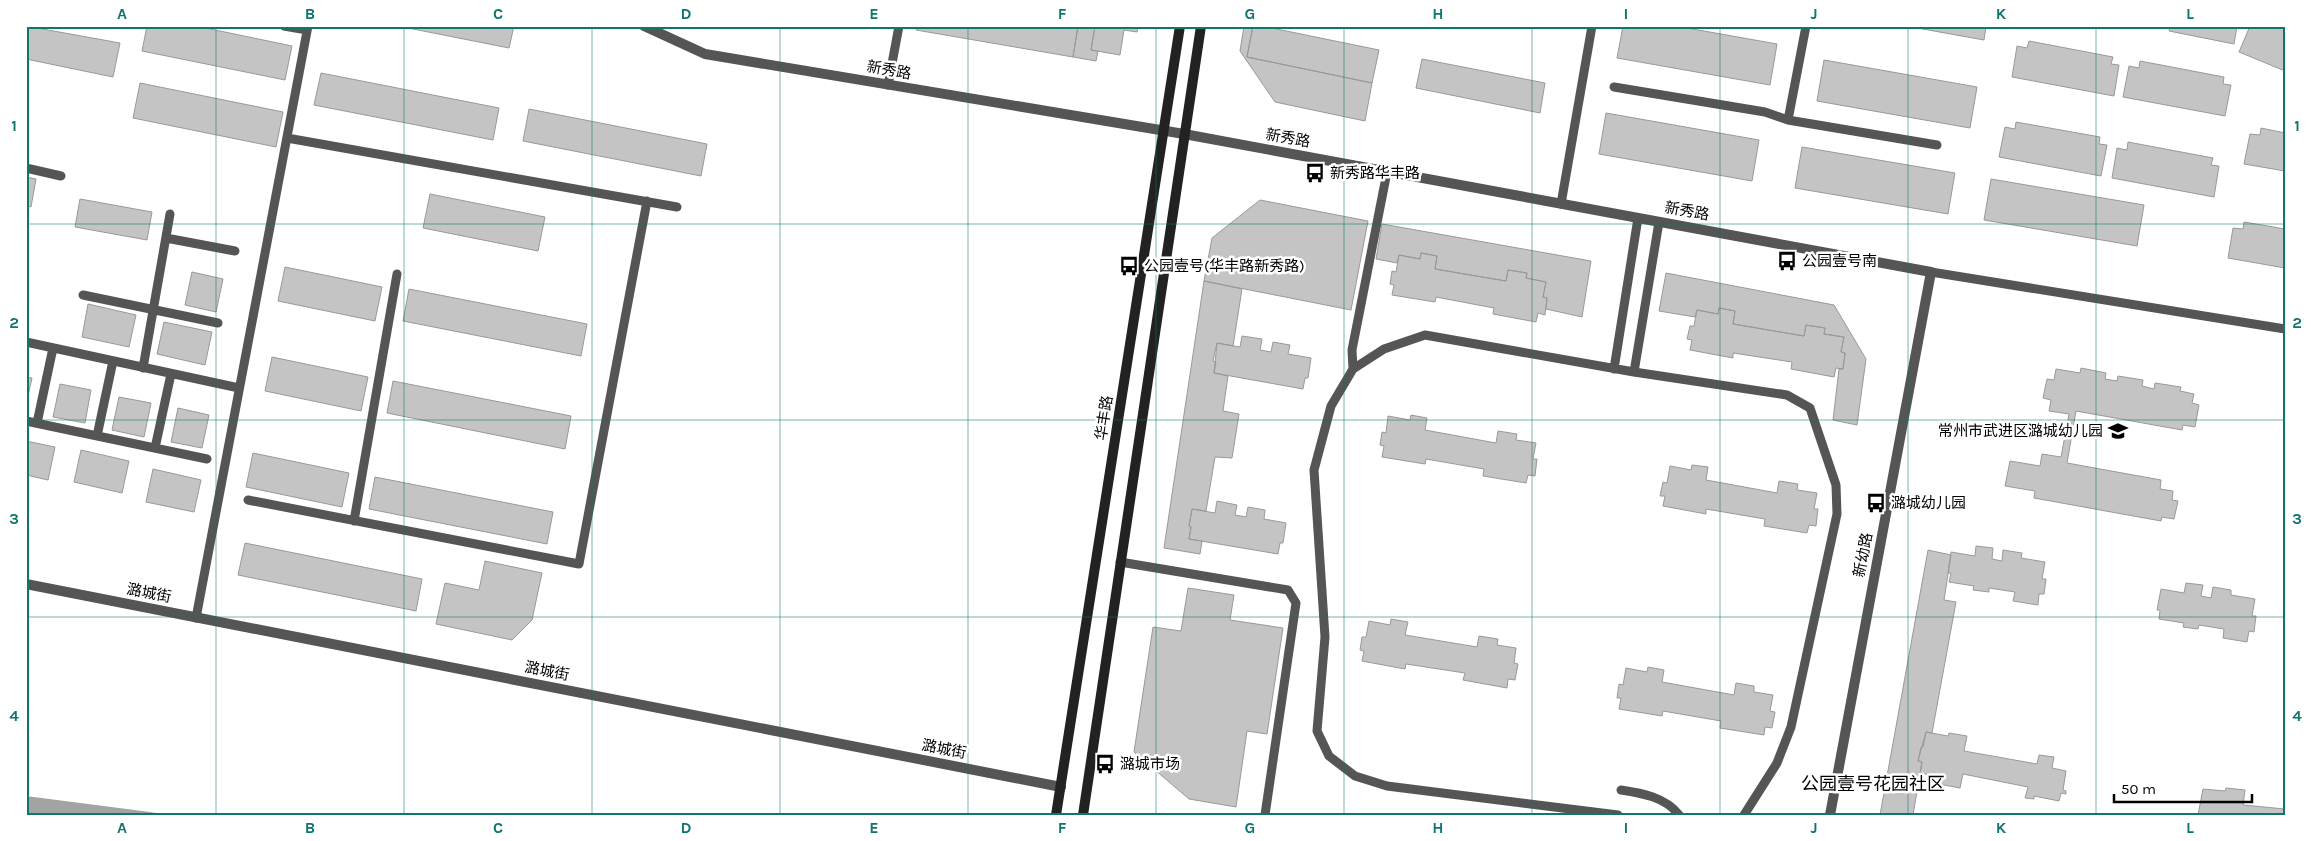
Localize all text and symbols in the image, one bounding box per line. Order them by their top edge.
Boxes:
text: A [117,4,127,23]
text: B [305,4,315,23]
text: C [493,4,503,23]
text: D [681,4,692,23]
text: E [869,4,879,23]
text: F [1058,4,1067,23]
text: G [1245,4,1255,23]
text: H [1432,4,1444,23]
text: I [1624,4,1628,23]
text: J [1810,4,1818,23]
text: K [1996,4,2007,23]
text: L [2186,4,2194,23]
street label: 新秀路 [865,57,913,83]
text: 1 [11,116,17,135]
text: 1 [2294,116,2300,135]
street label: 新秀路 [1264,125,1312,151]
bus stop icon: 新秀路华丰路 [1304,162,1326,184]
place label: 新秀路华丰路 [1330,164,1420,182]
street label: 新秀路 [1663,198,1711,224]
bus stop icon: 公园壹号南 [1776,250,1798,272]
place label: 公园壹号南 [1802,252,1877,270]
bus stop icon: 公园壹号(华丰路新秀路) [1118,255,1140,277]
place label: 公园壹号(华丰路新秀路) [1144,257,1305,275]
text: 2 [9,313,19,332]
text: 2 [2292,313,2302,332]
street label: 华丰路 [1092,394,1116,442]
school or university icon: 常州市武进区潞城幼儿园 [2107,420,2129,442]
place label: 常州市武进区潞城幼儿园 [1938,422,2103,440]
bus stop icon: 潞城幼儿园 [1865,492,1887,514]
place label: 潞城幼儿园 [1891,494,1966,512]
text: 3 [9,509,19,528]
text: 3 [2292,509,2302,528]
street label: 新幼路 [1850,531,1876,579]
street label: 潞城街 [125,580,173,606]
street label: 潞城街 [523,658,571,684]
text: 4 [9,706,19,725]
text: 4 [2292,706,2302,725]
street label: 潞城街 [920,736,968,762]
bus stop icon: 潞城市场 [1094,753,1116,775]
place label: 潞城市场 [1120,755,1180,773]
scale bar [2114,771,2251,803]
district label: 公园壹号花园社区 [1801,773,1945,795]
text: 50 m [2121,780,2156,798]
text: A [117,818,127,837]
text: B [305,818,315,837]
text: C [493,818,503,837]
text: D [681,818,692,837]
text: E [869,818,879,837]
text: F [1058,818,1067,837]
text: G [1245,818,1255,837]
text: H [1432,818,1444,837]
text: I [1624,818,1628,837]
text: J [1810,818,1818,837]
text: K [1996,818,2007,837]
text: L [2186,818,2194,837]

